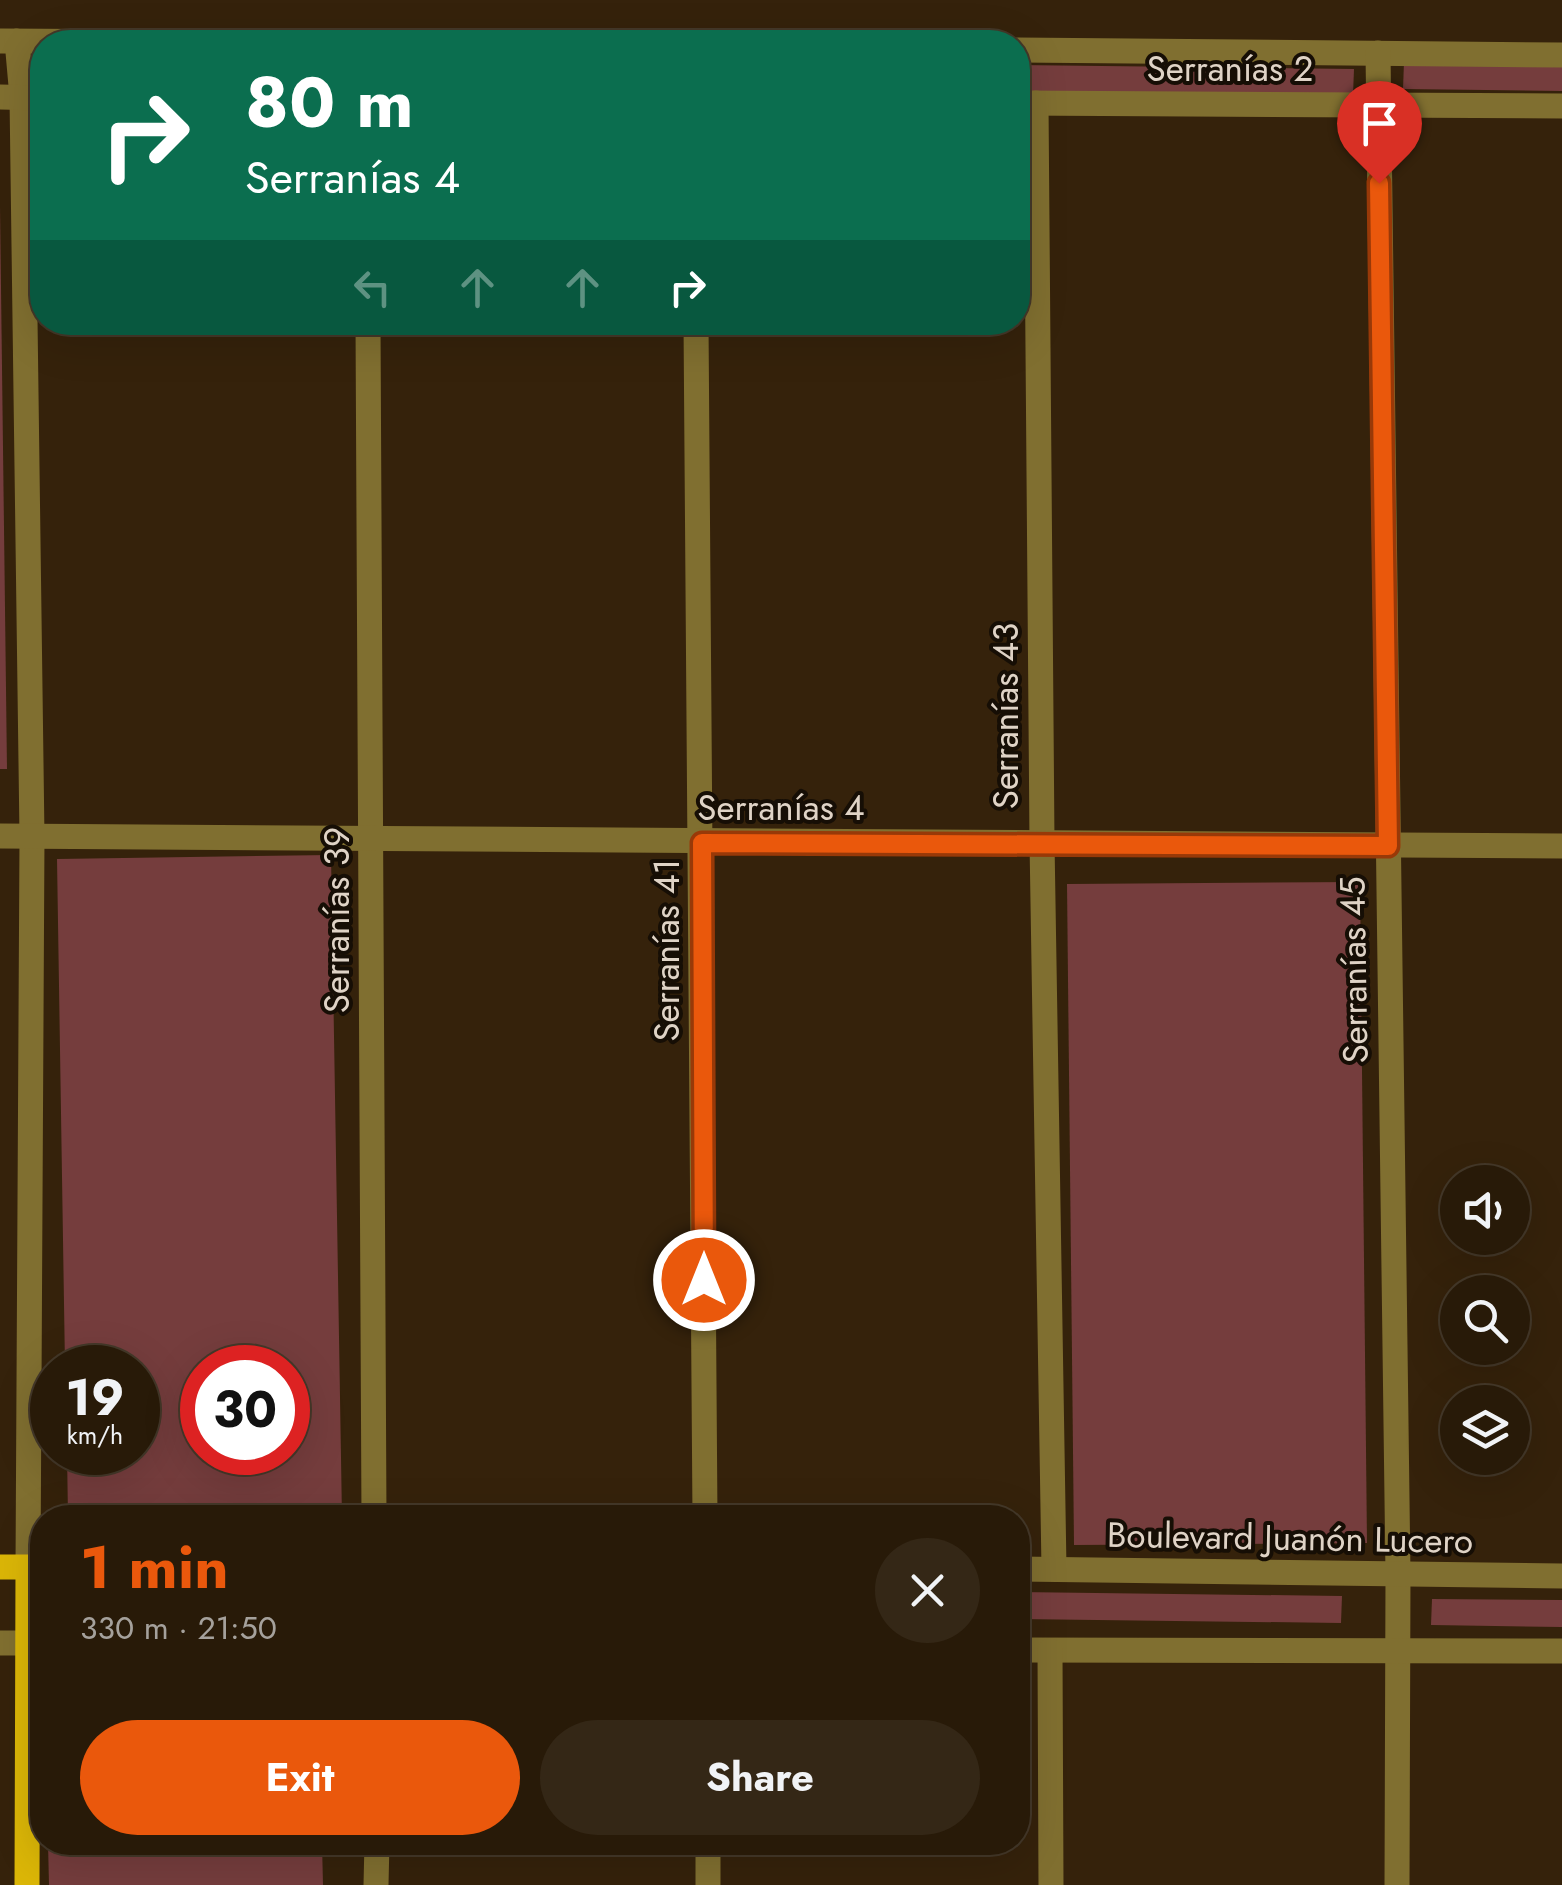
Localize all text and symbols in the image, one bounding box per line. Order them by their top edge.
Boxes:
street label: Serranías 2 [1147,44,1313,94]
text: 80 m [245,52,414,153]
icon: right [80,70,210,200]
pin [1337,81,1422,184]
icon: arrive [1352,96,1407,151]
text: Serranías 4 [245,145,460,210]
icon: left [345,260,400,315]
icon: ahead [450,260,505,315]
icon: ahead [555,260,610,315]
icon: right [660,260,715,315]
street label: Serranías 43 [981,623,1031,809]
street label: Serranías 4 [697,783,865,833]
street label: Serranías 39 [312,827,362,1013]
street label: Serranías 41 [642,858,692,1042]
street label: Serranías 45 [1327,876,1381,1064]
map controls [1440,1165,1530,1475]
button: sound [1440,1165,1530,1255]
position arrow [652,1228,756,1332]
button: search [1440,1275,1530,1365]
speed limit sign: 30 [180,1345,310,1475]
text: 19 [66,1361,124,1434]
button: layers [1440,1385,1530,1475]
text: km/h [67,1417,123,1453]
street label: Boulevard Juanón Lucero [1107,1510,1473,1566]
text: 1 min [80,1524,229,1611]
button: close [875,1538,980,1643]
text: 330 m · 21:50 [80,1605,277,1651]
button: Exit [80,1720,520,1835]
button: Share [540,1720,980,1835]

